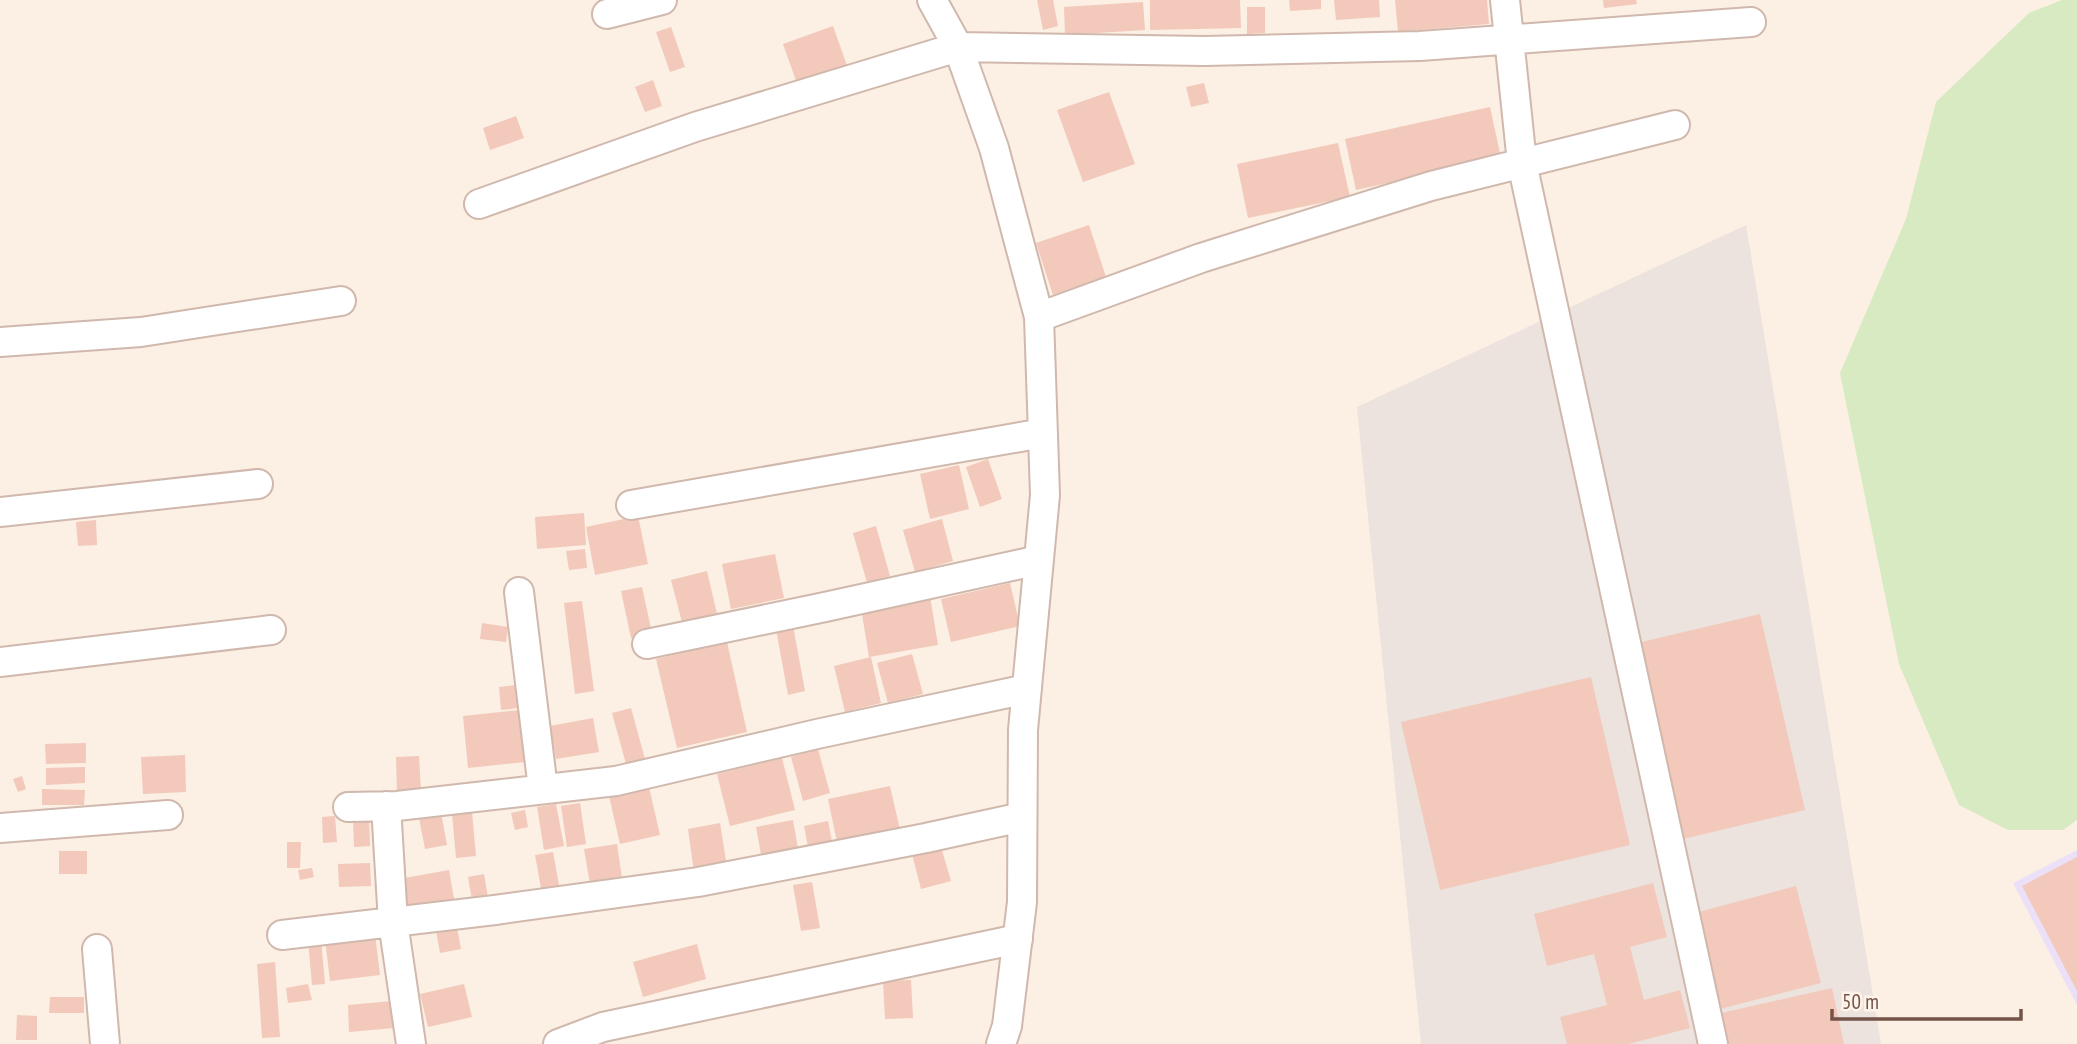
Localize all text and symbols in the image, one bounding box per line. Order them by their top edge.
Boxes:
scale bar [1832,978,2021,1022]
text: 50 m [1842,988,1879,1015]

